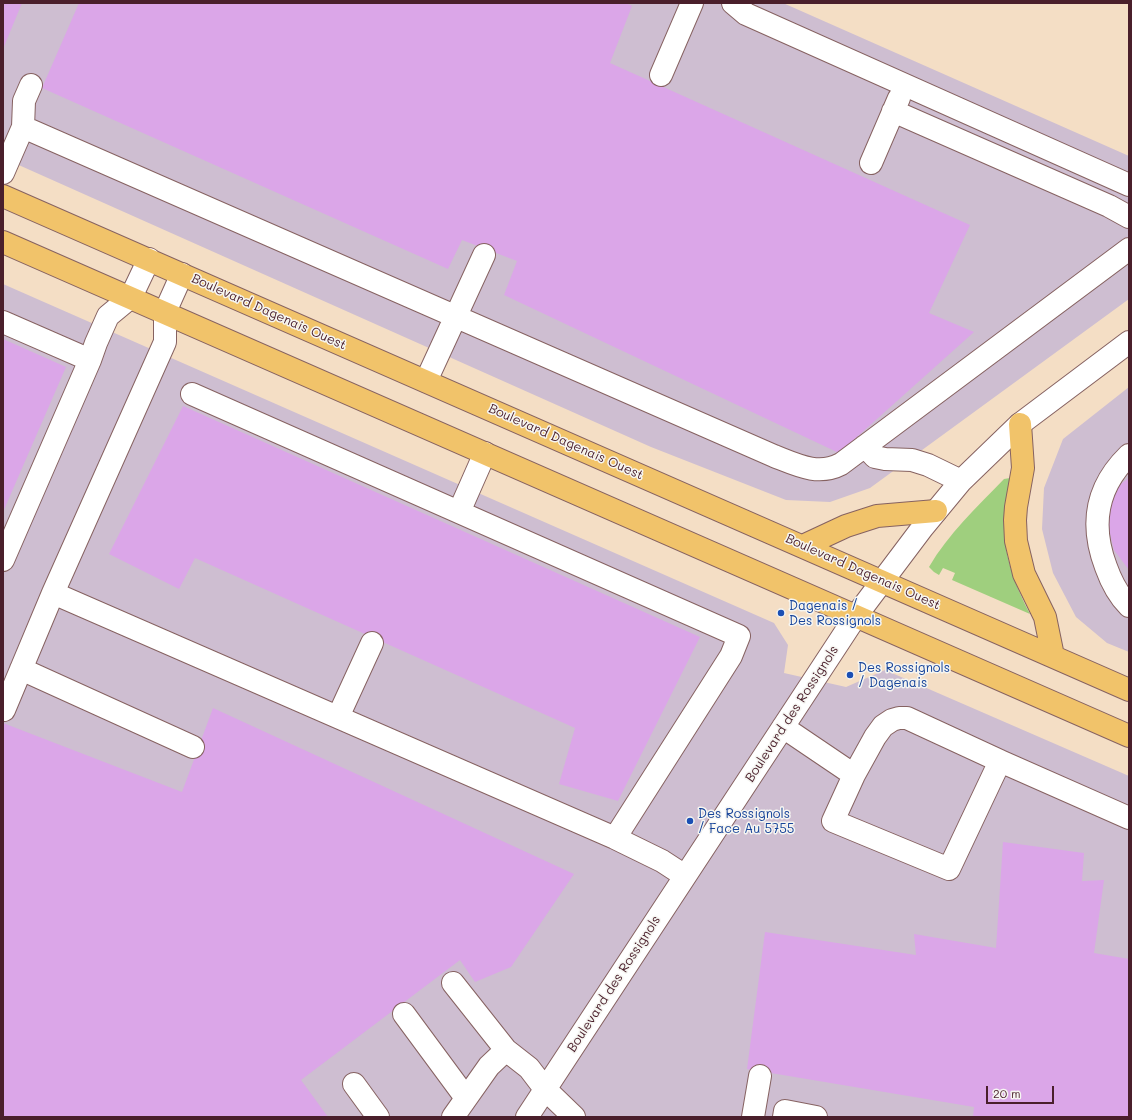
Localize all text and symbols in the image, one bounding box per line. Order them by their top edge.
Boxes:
street label: Boulevard Dagenais Ouest [189,271,349,353]
street label: Boulevard Dagenais Ouest [486,401,646,483]
street label: Boulevard Dagenais Ouest [783,531,943,613]
place label: Dagenais / Des Rossignols [789,598,881,629]
marker: Dagenais / Des Rossignols [776,608,786,618]
street label: Boulevard des Rossignols [742,643,842,785]
place label: Des Rossignols / Dagenais [858,660,950,691]
marker: Des Rossignols / Dagenais [845,670,855,680]
place label: Des Rossignols / Face Au 5755 [698,806,794,837]
marker: Des Rossignols / Face Au 5755 [685,816,695,826]
street label: Boulevard des Rossignols [564,913,664,1055]
scale bar [988,1078,1056,1104]
text: 20 m [993,1085,1021,1101]

